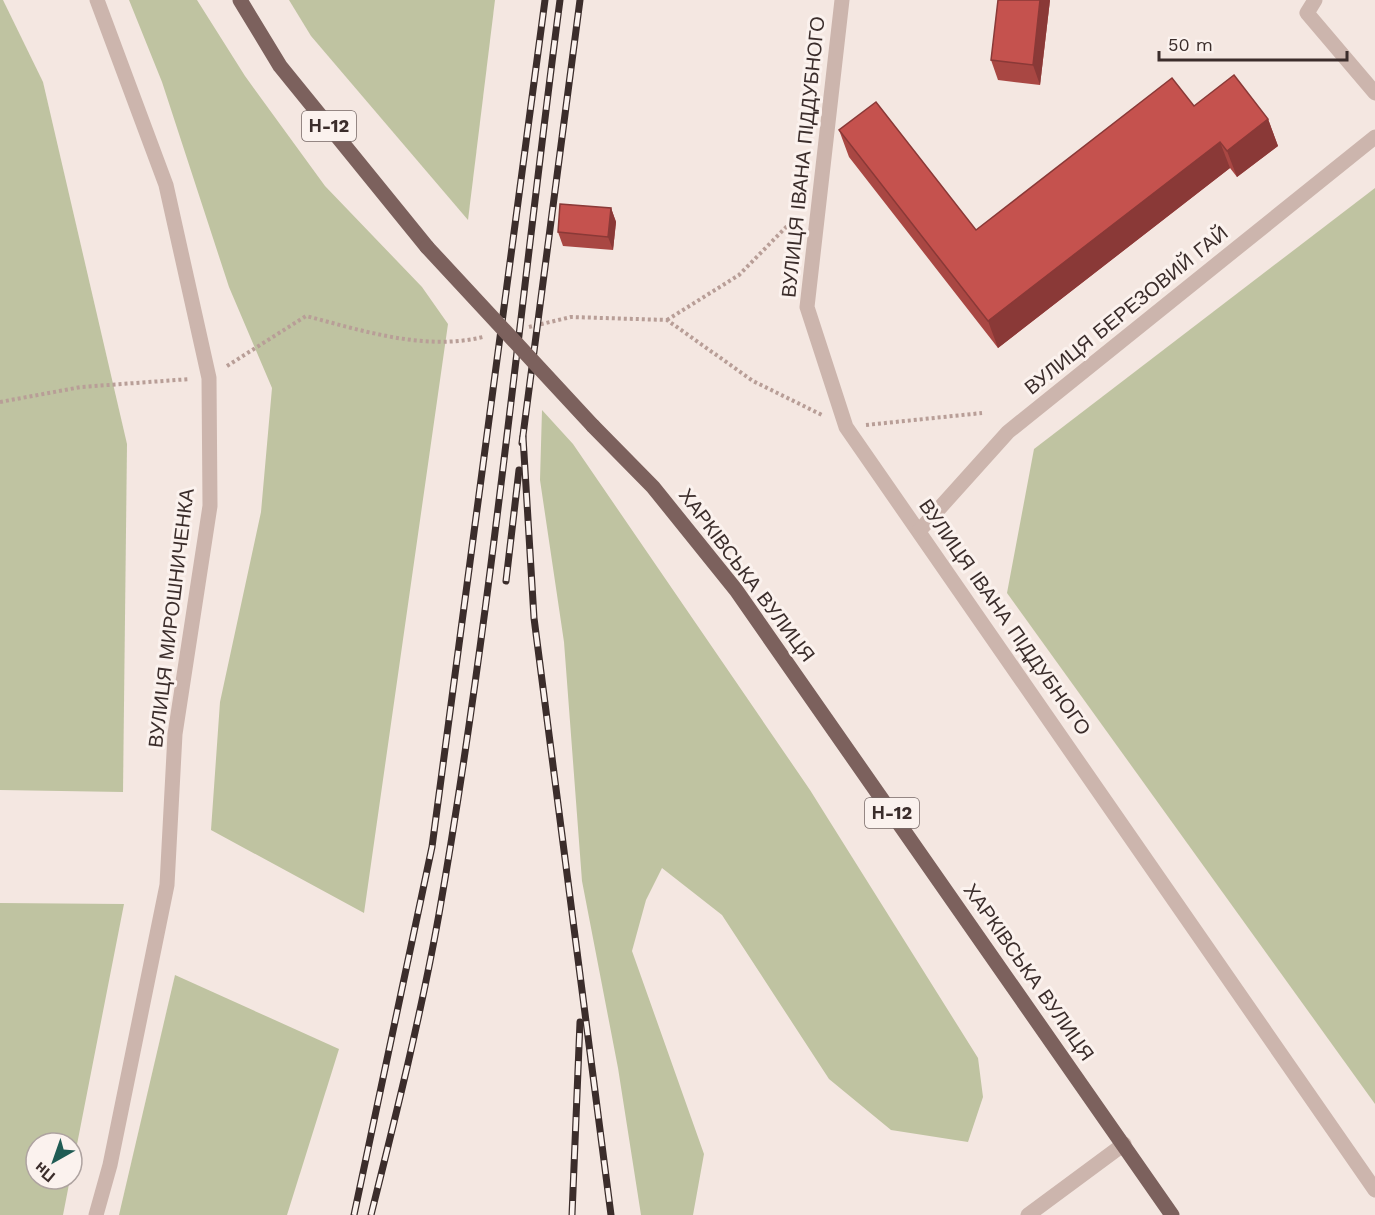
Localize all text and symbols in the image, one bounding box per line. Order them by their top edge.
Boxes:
street label: ВУЛИЦЯ ІВАНА ПІДДУБНОГО [776,15,830,299]
scale bar [1159,24,1346,62]
text: 50 m [1168,34,1213,55]
road number: Н-12 [302,111,356,141]
street label: ВУЛИЦЯ БЕРЕЗОВИЙ ГАЙ [1020,221,1232,399]
street label: ХАРКІВСЬКА ВУЛИЦЯ [674,484,820,666]
street label: ВУЛИЦЯ МИРОШНИЧЕНКА [143,486,199,749]
street label: ВУЛИЦЯ ІВАНА ПІДДУБНОГО [914,494,1096,740]
road number: Н-12 [865,798,919,828]
street label: ХАРКІВСЬКА ВУЛИЦЯ [959,879,1099,1065]
north arrow [24,1131,84,1191]
text: Пн [30,1158,59,1186]

